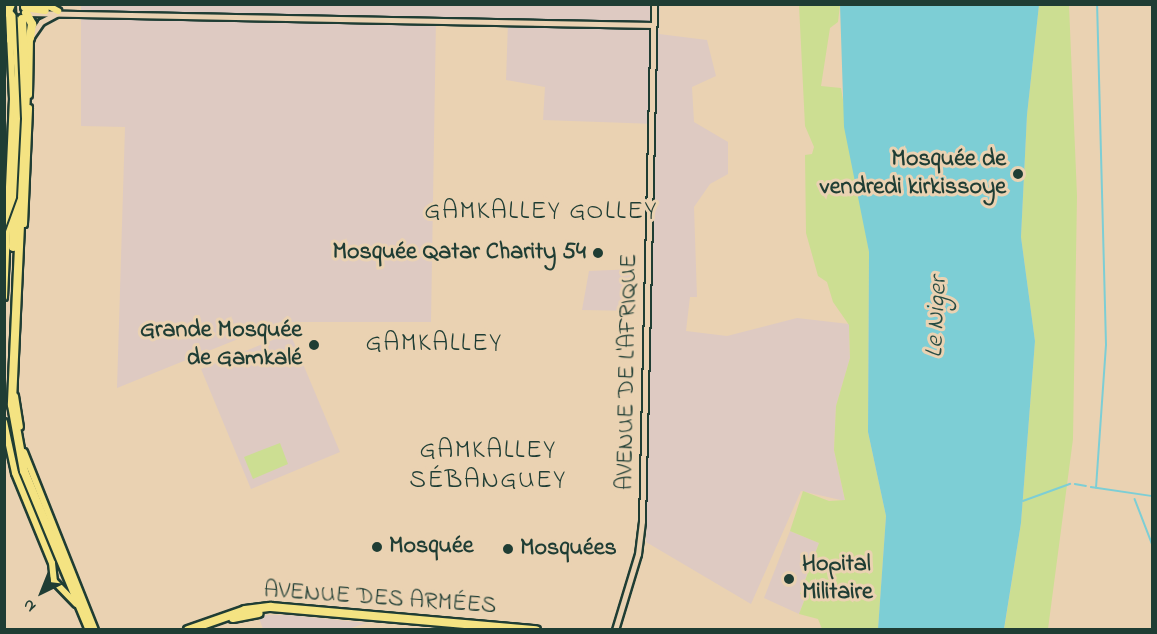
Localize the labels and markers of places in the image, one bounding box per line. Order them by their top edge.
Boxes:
place label: Mosquée de vendredi kirkissoye [820,146,1006,202]
marker: Mosquée de vendredi kirkissoye [1011,167,1025,181]
place label: Mosquée Qatar Charity 54 [332,239,586,267]
marker: Mosquée Qatar Charity 54 [591,246,605,260]
place label: Grande Mosquée de Gamkalé [140,317,302,373]
marker: Grande Mosquée de Gamkalé [307,338,321,352]
place label: Mosquée [389,533,473,561]
place label: Mosquées [520,535,617,563]
marker: Mosquée [370,540,384,554]
marker: Mosquées [501,542,515,556]
place label: Hopital Militaire [802,551,873,607]
marker: Hopital Militaire [780,570,798,588]

